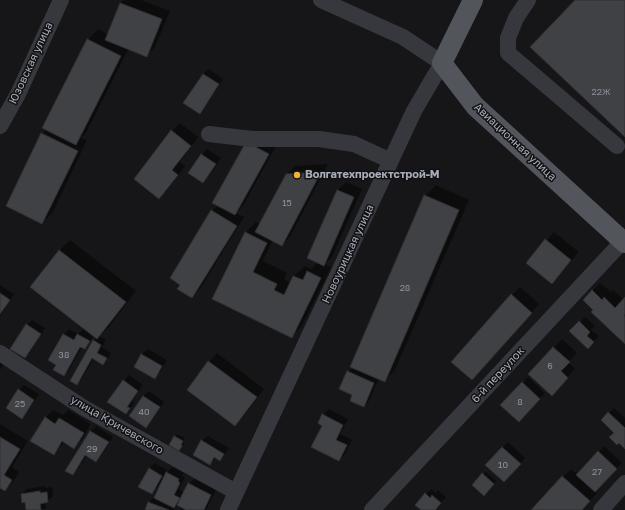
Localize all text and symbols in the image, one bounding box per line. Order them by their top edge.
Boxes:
street label: Юзовская улица [6,20,56,106]
house number: 22Ж [591,87,611,97]
street label: Авиационная улица [471,101,559,183]
place label: Волгатехпроектстрой-М [305,168,440,182]
marker: Волгатехпроектстрой-М [292,170,302,180]
house number: 15 [282,198,292,208]
street label: Новоурицкая улица [319,202,377,306]
house number: 28 [400,283,410,293]
street label: 6-й переулок [469,344,527,406]
house number: 38 [59,350,69,360]
house number: 6 [547,361,553,371]
street label: улица Кричевского [68,393,166,457]
house number: 8 [517,397,523,407]
house number: 25 [15,399,25,409]
house number: 40 [138,407,150,417]
house number: 29 [87,444,97,454]
house number: 10 [498,460,508,470]
house number: 27 [592,467,602,477]

